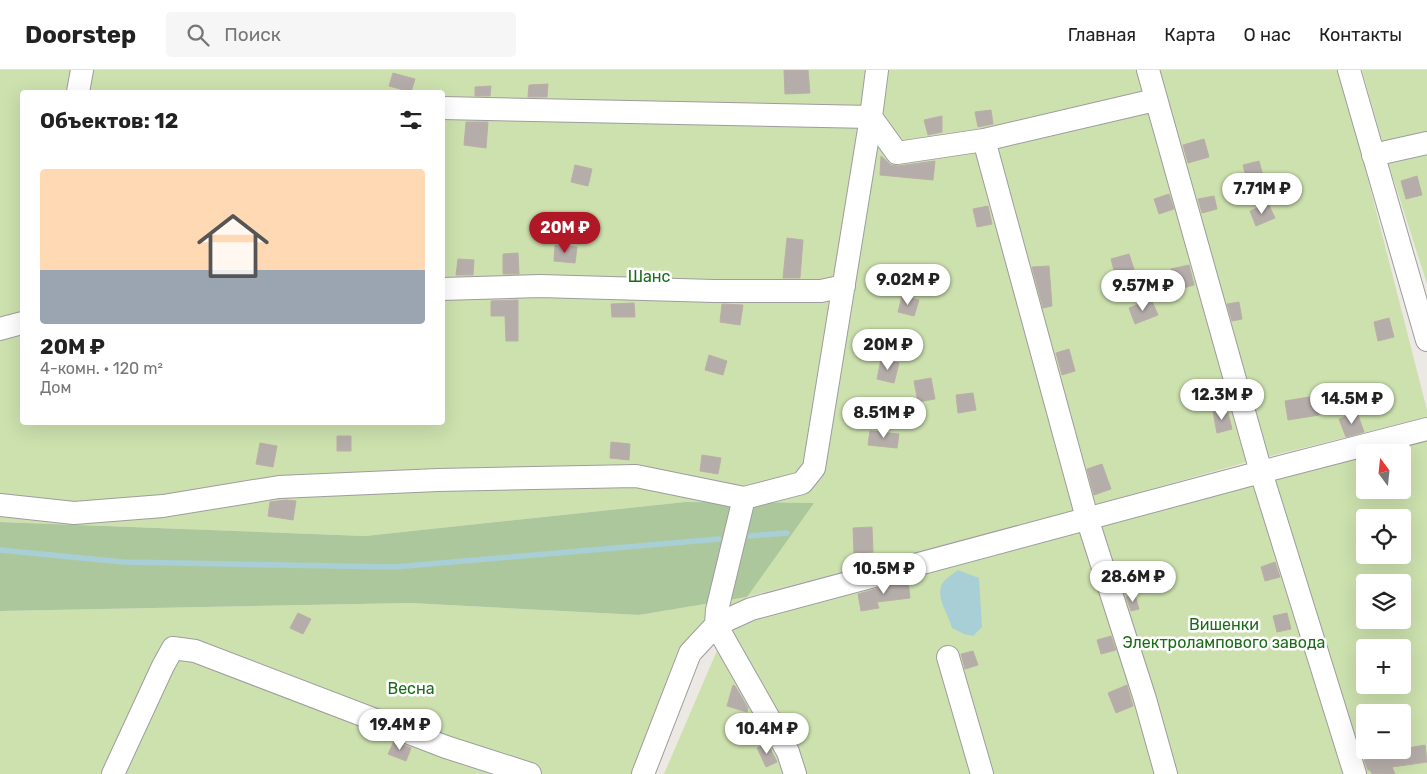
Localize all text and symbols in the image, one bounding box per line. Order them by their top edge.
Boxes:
search box [166,12,516,57]
text: Doorstep [25,21,136,49]
icon: search [184,21,212,49]
text: Поиск [224,23,281,46]
text: Главная [1068,24,1136,46]
text: Карта [1164,24,1216,46]
text: О нас [1244,24,1291,46]
text: Контакты [1319,24,1402,46]
icon: filters [397,106,425,134]
text: Объектов: 12 [40,108,178,133]
pin: 7.71M ₽ [1216,172,1308,215]
text: 7.71M ₽ [1233,179,1291,198]
icon: home [188,201,278,291]
pin: 20M ₽ [530,212,600,254]
text: 20M ₽ [540,218,590,237]
pin: 9.02M ₽ [862,264,954,306]
park label: Шанс [628,267,671,286]
text: 9.02M ₽ [876,270,940,289]
pin: 9.57M ₽ [1097,270,1189,312]
text: 9.57M ₽ [1112,276,1174,295]
pin: 20M ₽ [853,328,923,371]
text: 20M ₽ [40,334,105,359]
text: 20M ₽ [863,335,913,354]
text: 4-комн. · 120 m² [40,359,163,378]
text: Дом [40,378,71,397]
pin: 12.3M ₽ [1176,378,1268,421]
pin: 14.5M ₽ [1306,382,1398,425]
text: 12.3M ₽ [1191,385,1253,404]
text: 14.5M ₽ [1321,389,1383,408]
pin: 8.51M ₽ [838,396,930,439]
text: 8.51M ₽ [853,403,915,422]
north arrow [1356,444,1411,499]
map controls [1356,444,1411,759]
button: locate [1356,509,1411,564]
pin: 10.5M ₽ [838,552,930,595]
text: 10.5M ₽ [853,559,915,578]
pin: 28.6M ₽ [1087,560,1179,603]
text: 28.6M ₽ [1101,567,1165,586]
button: layers [1356,574,1411,629]
park label: Вишенки Электролампового завода [1123,615,1325,652]
button: + [1356,639,1411,694]
park label: Весна [387,679,435,698]
button: − [1356,704,1411,759]
pin: 19.4M ₽ [354,708,446,751]
pin: 10.4M ₽ [721,712,813,755]
text: 19.4M ₽ [370,715,430,734]
text: 10.4M ₽ [736,719,798,738]

